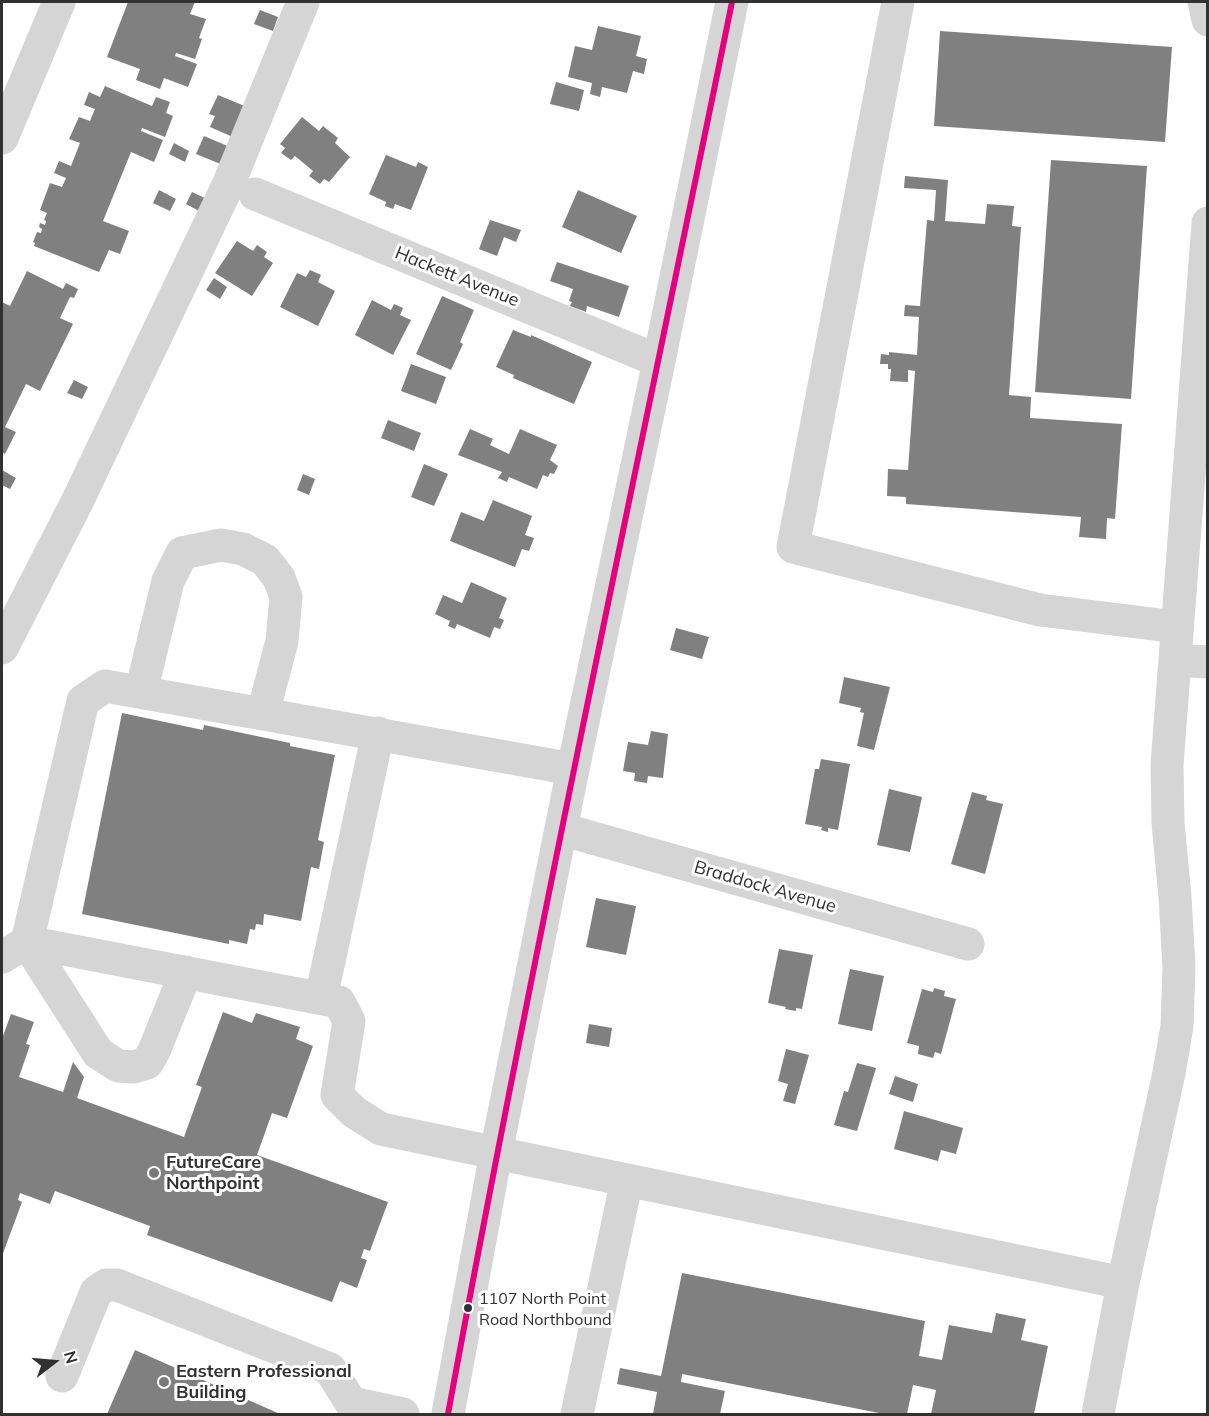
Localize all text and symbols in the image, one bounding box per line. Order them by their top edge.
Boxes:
street label: Hackett Avenue [392,242,522,312]
street label: Braddock Avenue [691,856,839,918]
place label: FutureCare Northpoint [166,1152,261,1194]
marker: FutureCare Northpoint [147,1166,161,1180]
place label: 1107 North Point Road Northbound [479,1289,612,1327]
marker: 1107 North Point Road Northbound [462,1302,474,1314]
north arrow [24,1332,84,1392]
text: N [60,1348,83,1366]
place label: Eastern Professional Building [176,1361,352,1404]
marker: Eastern Professional Building [157,1375,171,1389]

